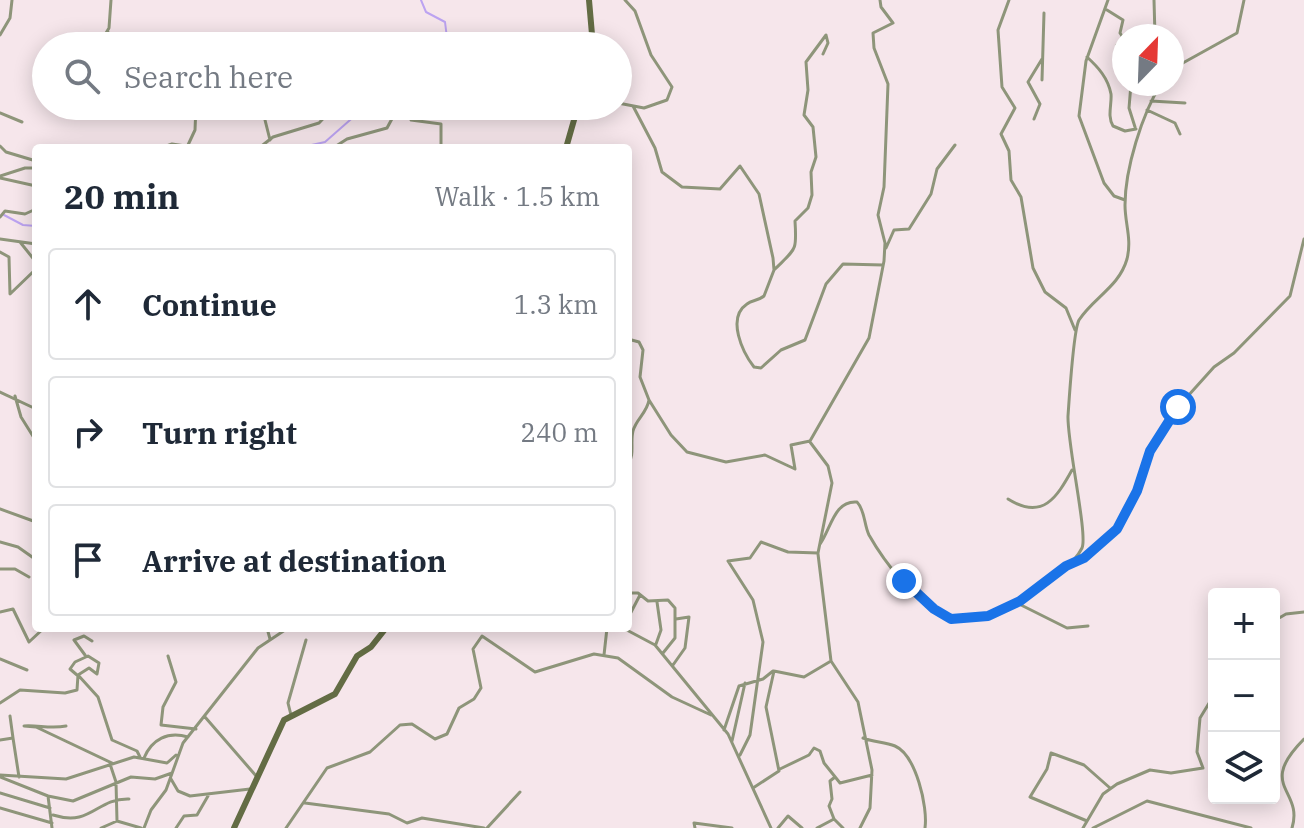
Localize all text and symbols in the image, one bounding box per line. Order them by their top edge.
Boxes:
north arrow [1112,24,1184,96]
search box [32,32,632,120]
icon: search [60,54,104,98]
text: Search here [124,57,293,96]
text: 20 min [64,174,180,218]
text: Walk · 1.5 km [435,179,600,213]
icon: ahead [66,282,110,326]
text: Continue [142,285,277,324]
text: 1.3 km [514,287,598,321]
route start [1160,389,1196,425]
icon: right [66,410,110,454]
text: Turn right [142,413,297,452]
text: 240 m [520,415,598,449]
icon: arrive [66,538,110,582]
text: Arrive at destination [142,541,447,580]
route end [886,563,922,599]
map controls [1208,588,1280,804]
button: + [1208,588,1280,660]
button: − [1208,660,1280,732]
button: layers [1208,732,1280,804]

